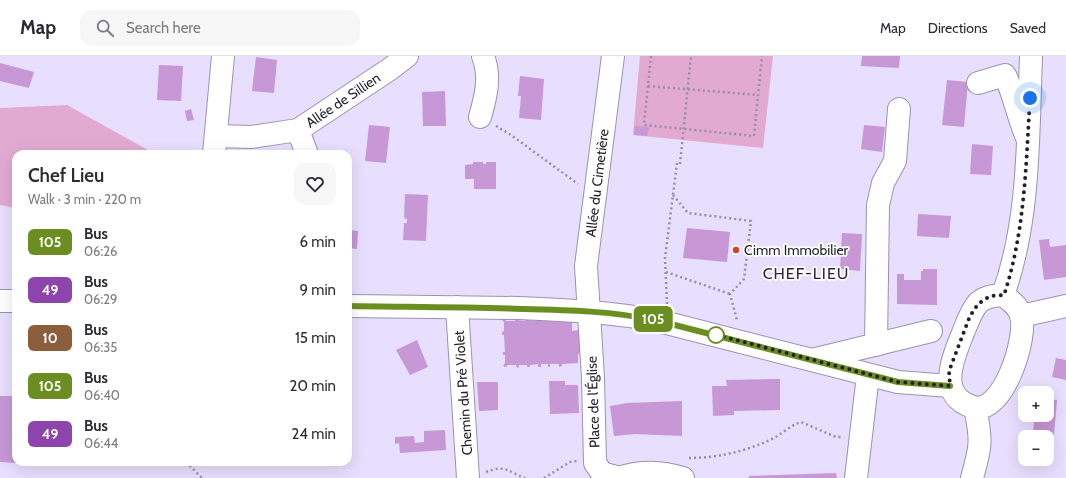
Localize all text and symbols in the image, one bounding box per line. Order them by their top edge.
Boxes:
search box [80,10,360,46]
text: Map [20,16,56,39]
icon: search [94,17,116,39]
text: Search here [126,19,201,37]
text: Map [880,19,906,37]
text: Directions [928,19,988,37]
text: Saved [1010,19,1046,37]
street label: Allée de Sillien [302,68,384,132]
your location [1020,88,1040,108]
street label: Allée du Cimetière [581,128,613,238]
button: heart [294,163,336,205]
text: Chef Lieu [28,164,104,187]
text: Walk · 3 min · 220 m [28,191,141,207]
text: Bus [84,225,108,243]
text: 105 [39,233,61,251]
text: 6 min [299,233,336,251]
place label: Cimm Immobilier [744,241,849,259]
text: 06:26 [84,243,117,259]
marker: Cimm Immobilier [731,245,741,255]
district label: CHEF-LIEU [763,264,849,283]
text: Bus [84,273,108,291]
text: 49 [42,281,58,299]
text: 9 min [299,281,336,299]
text: 06:29 [84,291,117,307]
line badge: 105 [630,306,676,332]
text: 105 [642,310,664,328]
text: Bus [84,321,108,339]
unlabelled marker [707,326,725,344]
text: 10 [42,329,58,347]
text: 15 min [295,329,336,347]
street label: Chemin du Pré Violet [450,330,476,456]
text: 06:35 [84,339,117,355]
street label: Place de l'Église [582,356,604,448]
text: Bus [84,369,108,387]
text: 105 [39,377,61,395]
text: 20 min [290,377,336,395]
map controls [1018,386,1054,466]
button: + [1018,386,1054,422]
text: 06:40 [84,387,120,403]
text: Bus [84,417,108,435]
text: 49 [42,425,58,443]
text: 24 min [291,425,336,443]
button: − [1018,430,1054,466]
text: 06:44 [84,435,118,451]

